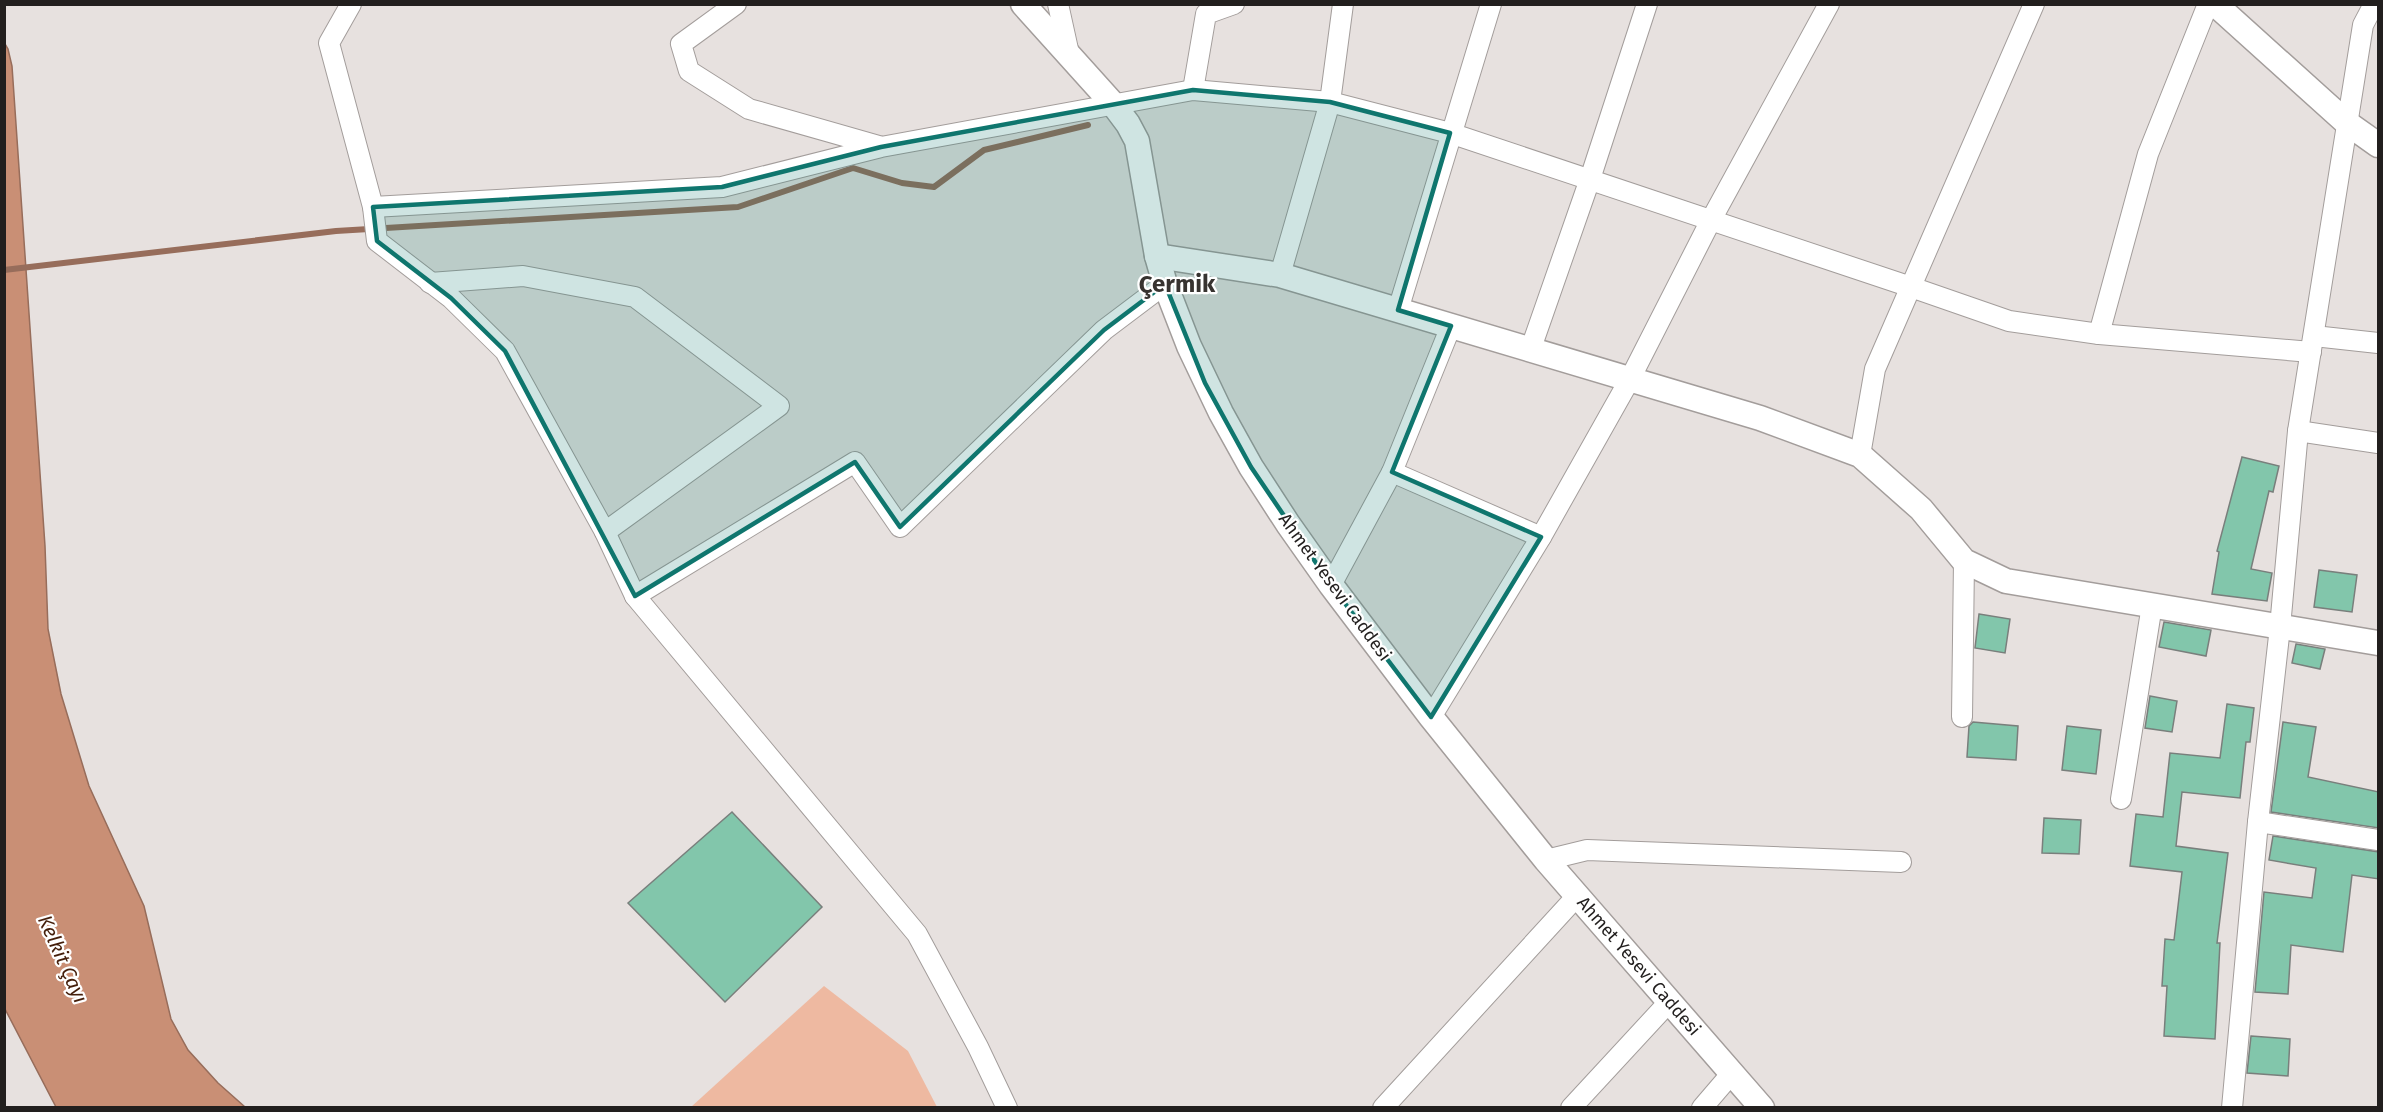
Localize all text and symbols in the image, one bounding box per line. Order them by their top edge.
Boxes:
district label: Çermik [1139,270,1216,300]
street label: Ahmet Yesevi Caddesi [1274,509,1396,665]
street label: Ahmet Yesevi Caddesi [1573,892,1705,1040]
water label: Kelkit Çayı [32,911,93,1007]

